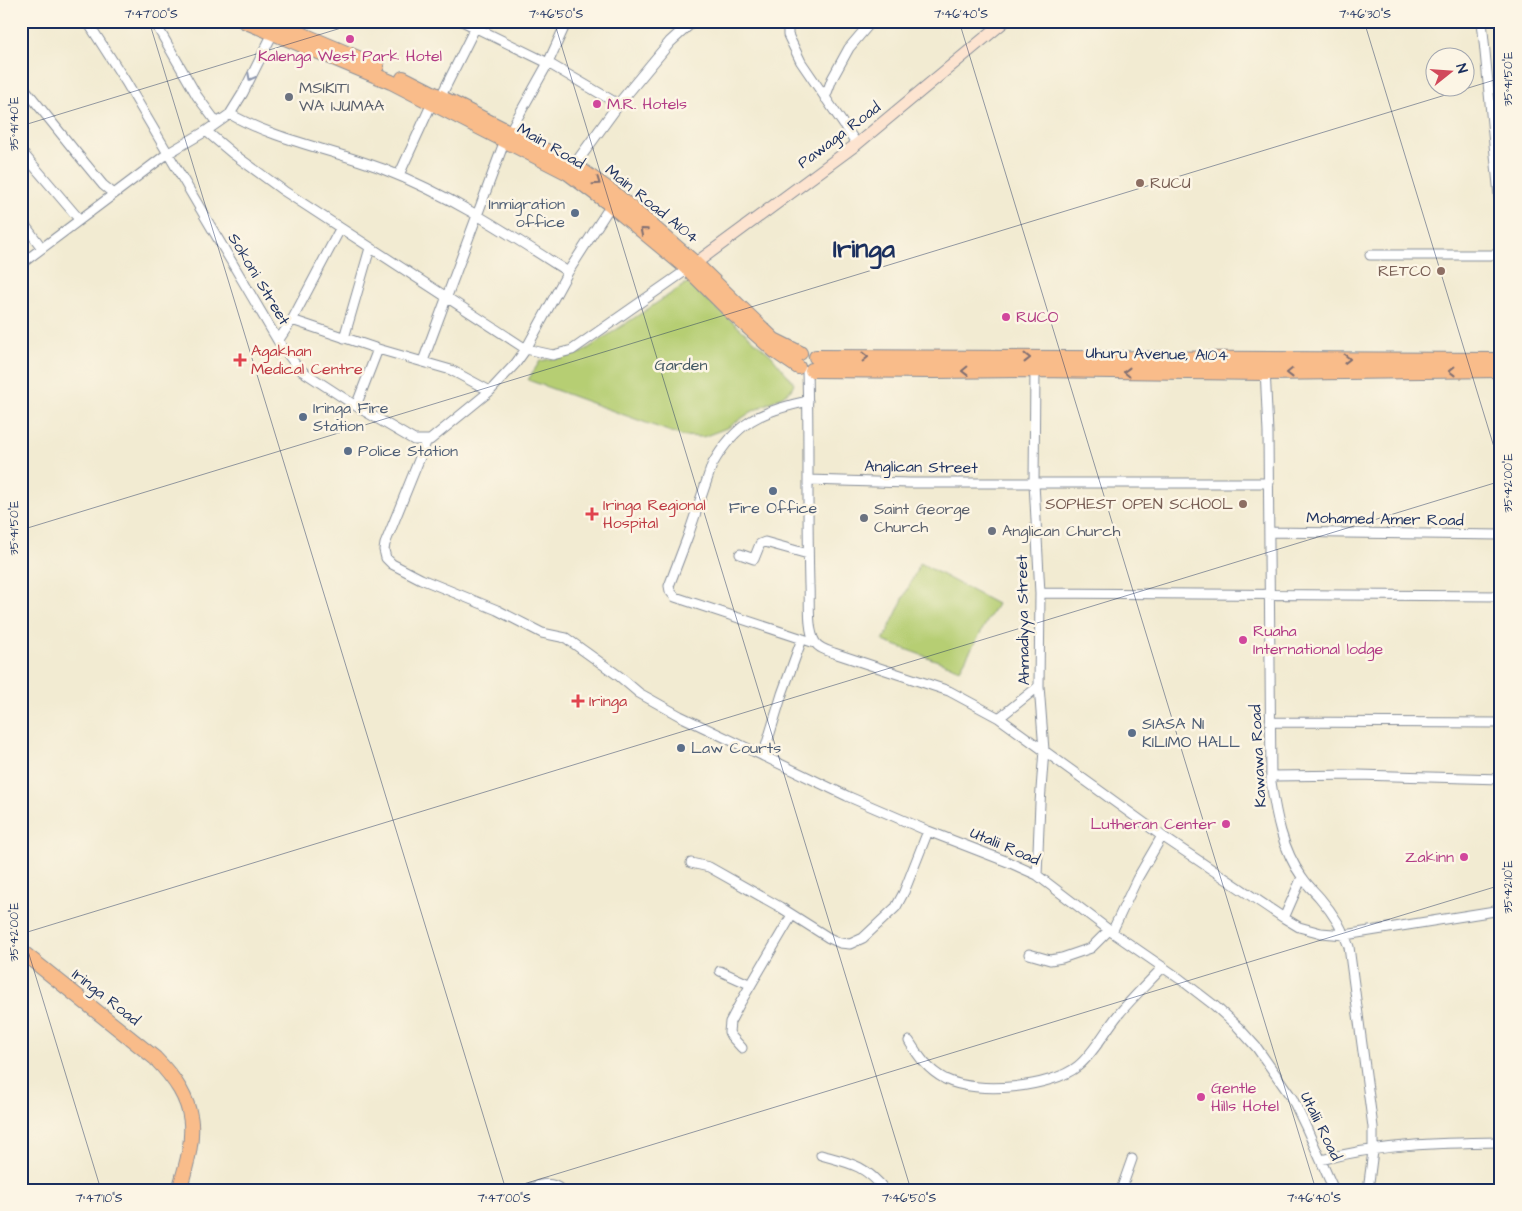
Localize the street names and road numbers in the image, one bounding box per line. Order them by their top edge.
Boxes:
street label: Pawaga Road [793,96,886,174]
street label: Main Road [513,118,589,174]
street label: Main Road A104 [601,159,704,249]
street label: Sokoni Street [223,229,296,330]
street label: Uhuru Avenue, A104 [1085,342,1229,366]
street label: Anglican Street [864,455,978,480]
street label: Mohamed Amer Road [1306,507,1464,531]
street label: Ahmadiyya Street [1011,554,1036,686]
street label: Kawawa Road [1244,704,1272,808]
street label: Utalii Road [967,821,1043,871]
street label: Iringa Road [67,963,145,1031]
street label: Utalii Road [1295,1088,1347,1164]

